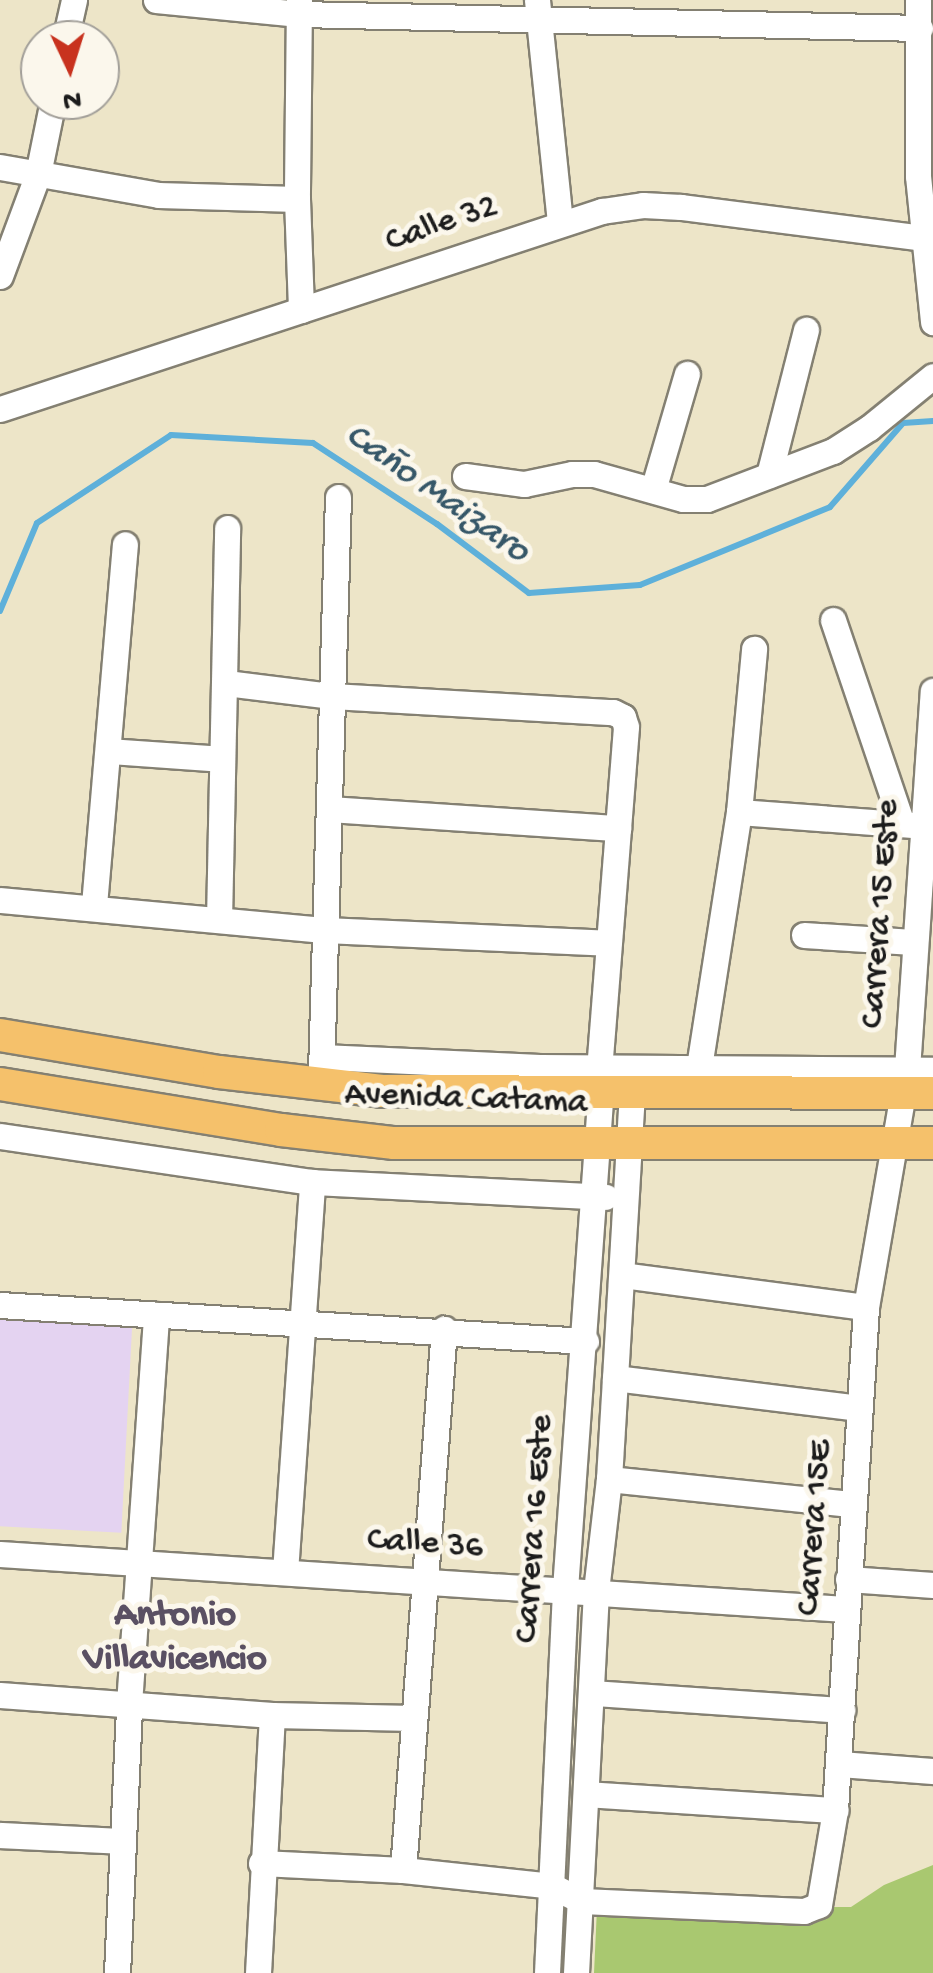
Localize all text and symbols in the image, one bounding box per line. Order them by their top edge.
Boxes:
north arrow [20,20,120,120]
text: N [62,81,82,116]
street label: Calle 32 [381,186,503,264]
water label: Caño Maizaro [335,415,537,575]
street label: Carrera 15 Este [853,798,911,1030]
street label: Avenida Catama [344,1075,588,1125]
street label: Carrera 16 Este [507,1414,565,1644]
street label: Carrera 15E [789,1439,843,1617]
street label: Calle 36 [366,1520,484,1570]
district label: Antonio Villavicencio [83,1594,267,1684]

